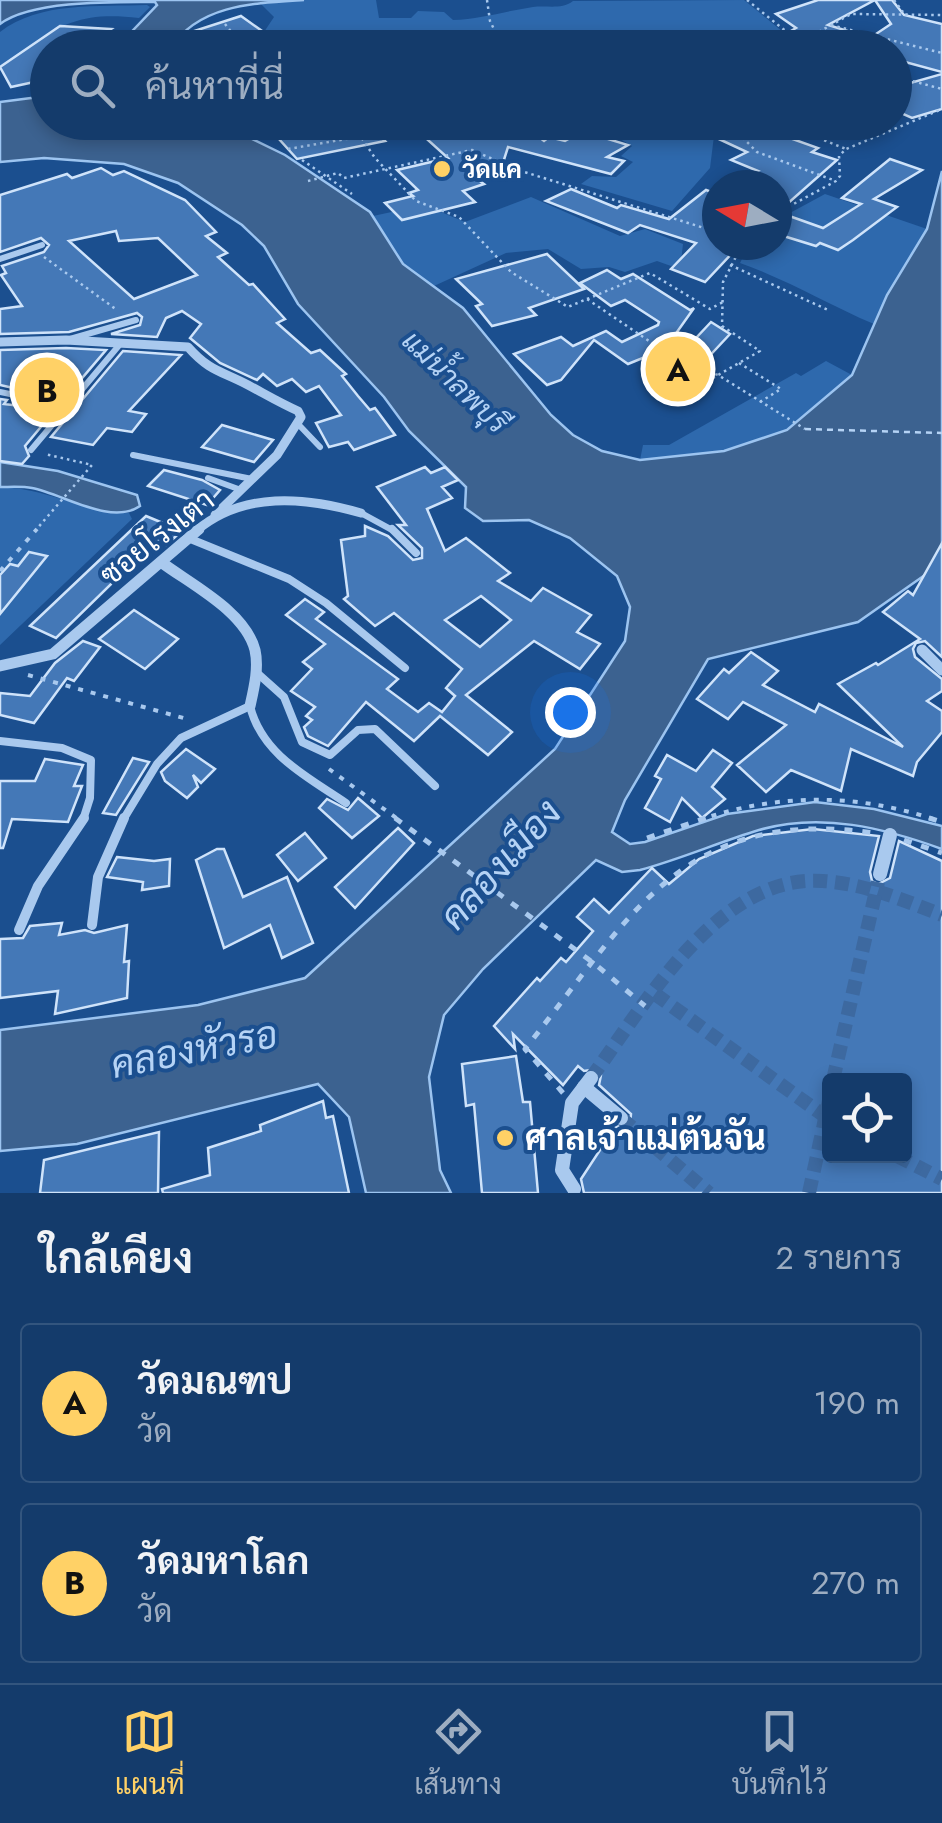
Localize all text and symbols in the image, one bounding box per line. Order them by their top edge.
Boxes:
search box [30,30,912,140]
icon: search [65,58,120,113]
text: ค้นหาที่นี่ [145,58,284,113]
place label: วัดแค [462,151,522,187]
marker: วัดแค [431,158,453,180]
north arrow [702,170,792,260]
water label: แม่น้ำลพบุรี [393,318,521,444]
pin: A [646,332,710,406]
pin: B [15,352,80,428]
street label: ซอยโรงเตา [91,479,223,595]
your location [545,687,596,738]
water label: คลองเมือง [426,786,574,942]
water label: คลองหัวรอ [106,1006,282,1092]
map controls [822,1073,912,1163]
button: locate [822,1073,912,1163]
place label: ศาลเจ้าแม่ต้นจัน [525,1113,766,1163]
marker: ศาลเจ้าแม่ต้นจัน [494,1127,516,1149]
text: ใกล้เคียง [40,1228,193,1289]
text: 2 รายการ [775,1235,902,1281]
text: วัดมณฑป [137,1353,293,1408]
text: A [63,1380,86,1426]
text: 190 m [813,1380,900,1426]
text: วัด [137,1408,172,1454]
text: วัดมหาโลก [137,1533,310,1588]
text: B [64,1560,85,1606]
text: 270 m [811,1560,900,1606]
text: วัด [137,1588,172,1634]
tab: แผนที่ [115,1704,185,1805]
tab: เส้นทาง [414,1704,502,1805]
tab: บันทึกไว้ [731,1704,827,1805]

